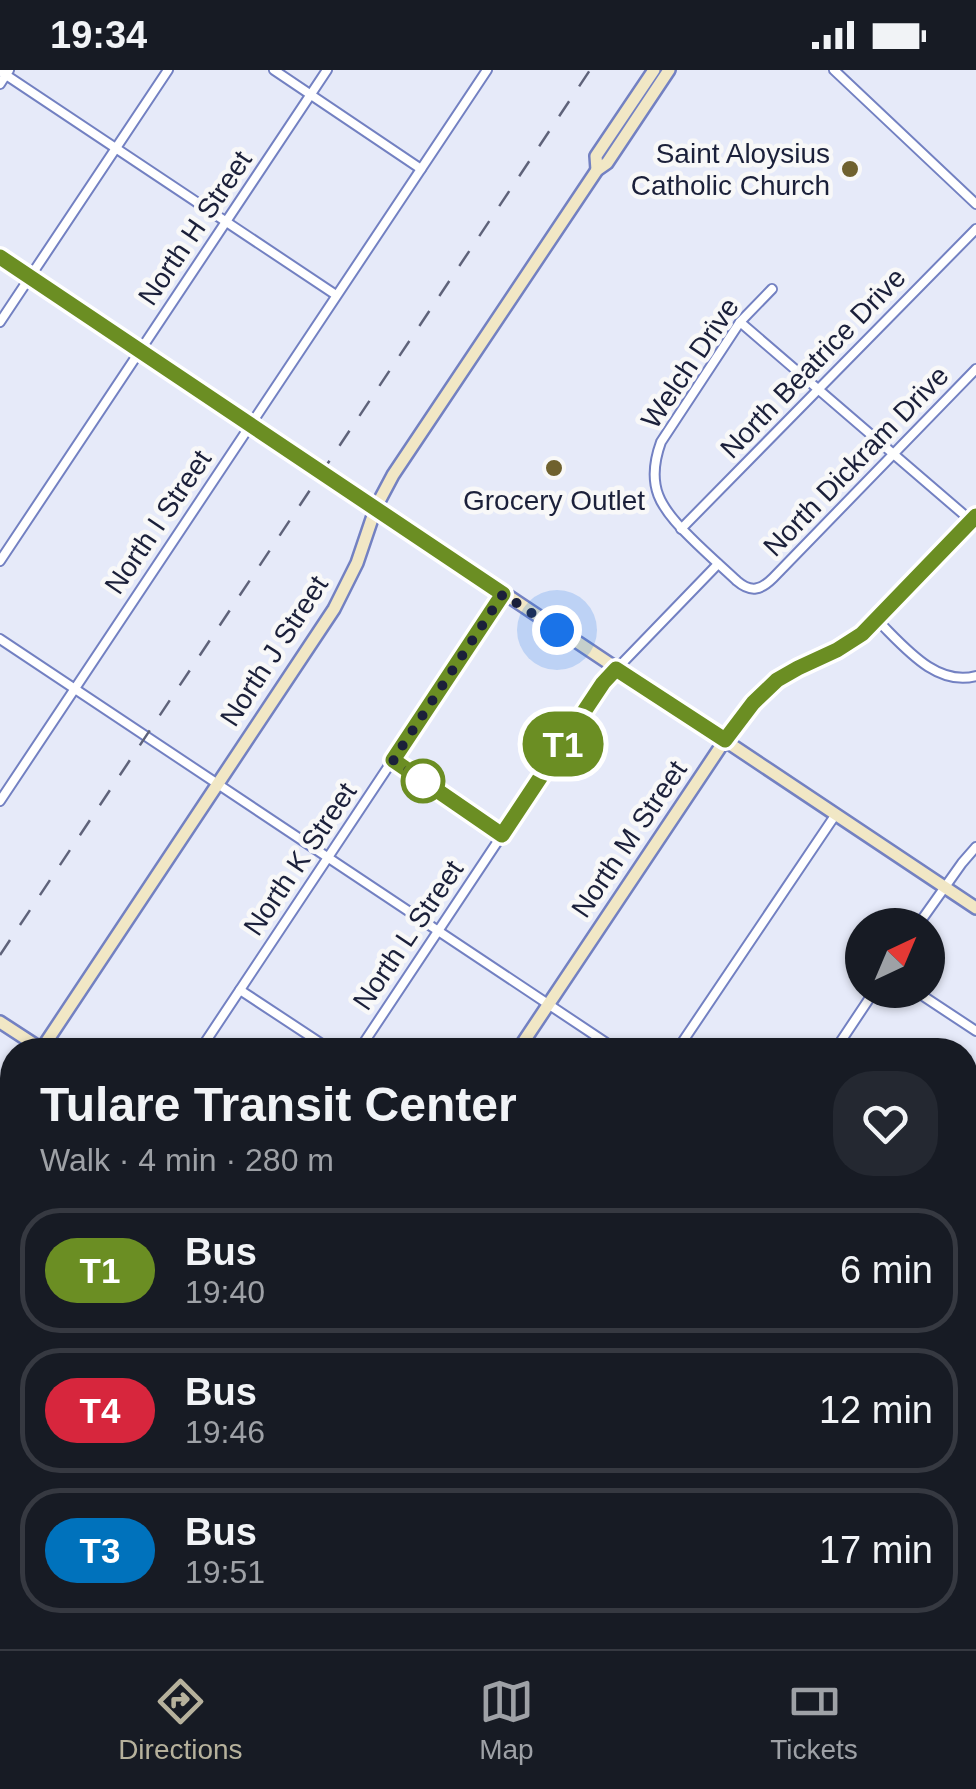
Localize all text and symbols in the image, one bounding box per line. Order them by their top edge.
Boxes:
text: 19:34 [50,14,147,56]
place label: Saint Aloysius Catholic Church [631,138,830,201]
street label: North H Street [132,145,258,311]
marker: Saint Aloysius Catholic Church [839,158,861,180]
street label: North Beatrice Drive [714,262,912,464]
street label: Welch Drive [635,292,745,434]
street label: North Dickram Drive [757,360,955,562]
street label: North I Street [99,444,218,600]
marker: Grocery Outlet [543,457,565,479]
place label: Grocery Outlet [463,485,645,516]
street label: North J Street [214,570,334,732]
your location [532,605,582,655]
line badge: T1 [518,712,608,776]
text: T1 [543,725,583,764]
street label: North M Street [565,755,693,923]
unlabelled marker [402,760,444,802]
street label: North K Street [238,777,363,941]
street label: North L Street [347,854,469,1015]
north arrow [845,908,945,1008]
map controls [845,908,945,1008]
button: heart [833,1071,938,1176]
text: Tulare Transit Center [40,1078,517,1131]
text: Walk · 4 min · 280 m [40,1142,334,1178]
text: Bus [185,1231,257,1273]
text: 6 min [840,1249,933,1291]
text: T1 [80,1251,120,1290]
text: 19:40 [185,1274,265,1310]
text: Bus [185,1371,257,1413]
text: 12 min [819,1389,933,1431]
text: T4 [80,1391,120,1430]
text: 19:46 [185,1414,265,1450]
text: Bus [185,1511,257,1553]
text: 17 min [819,1529,933,1571]
text: T3 [80,1531,120,1570]
text: 19:51 [185,1554,265,1590]
tab: Directions [118,1674,243,1766]
tab: Map [479,1674,534,1766]
tab: Tickets [770,1674,858,1766]

